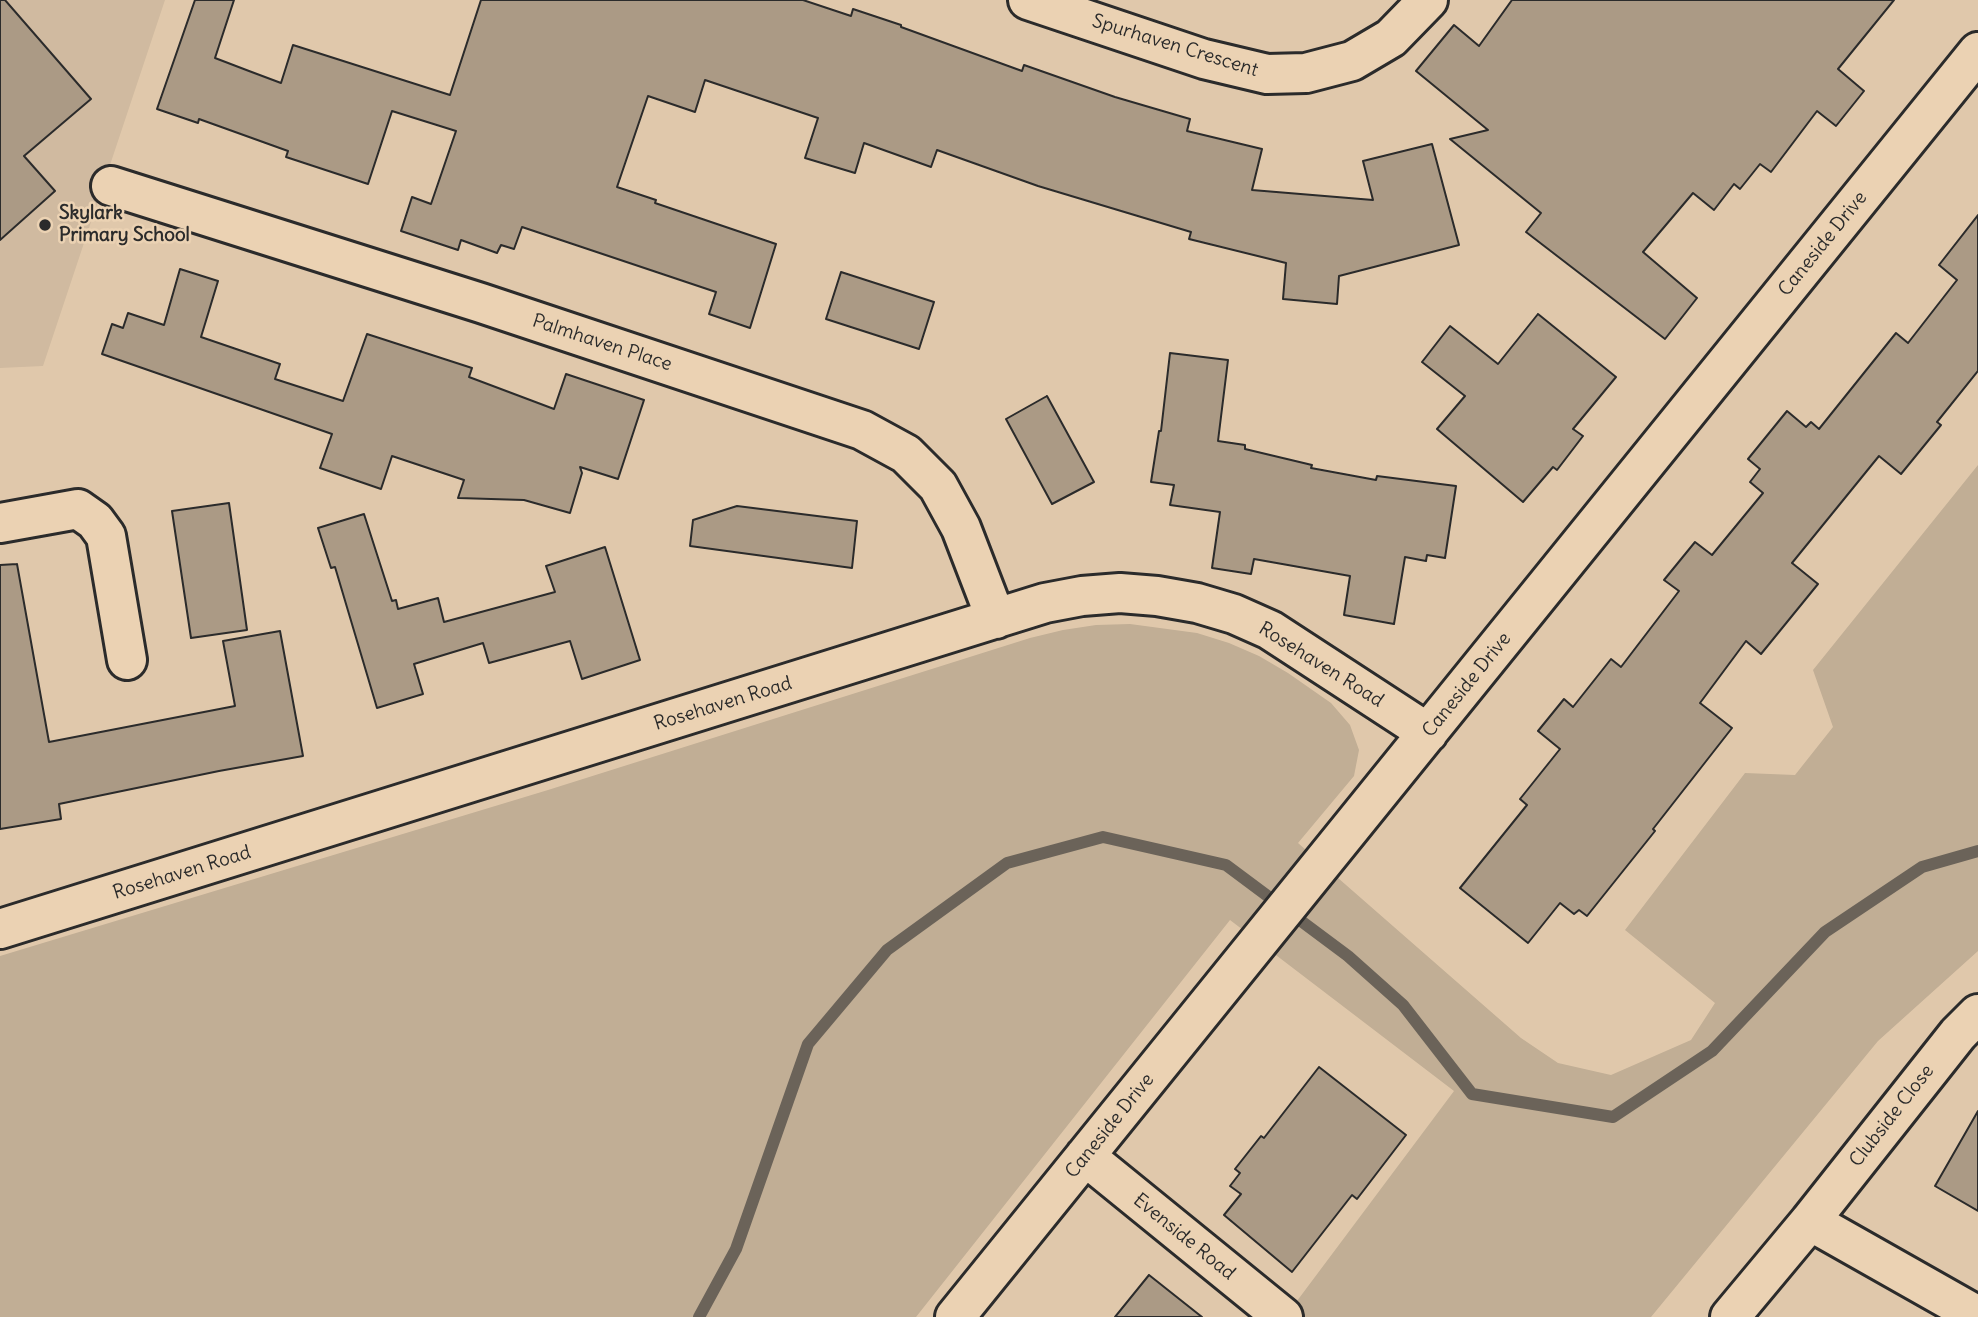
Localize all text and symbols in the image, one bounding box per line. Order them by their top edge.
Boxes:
street label: Spurhaven Crescent [1089,10,1261,82]
street label: Caneside Drive [1774,187,1872,301]
place label: Skylark Primary School [59,203,190,247]
marker: Skylark Primary School [37,217,53,233]
street label: Palmhaven Place [529,310,675,376]
street label: Rosehaven Road [1254,617,1388,713]
street label: Caneside Drive [1418,628,1516,742]
street label: Rosehaven Road [651,672,795,736]
street label: Rosehaven Road [110,841,254,905]
street label: Clubside Close [1845,1060,1939,1172]
street label: Caneside Drive [1061,1069,1159,1183]
street label: Evenside Road [1128,1189,1240,1285]

